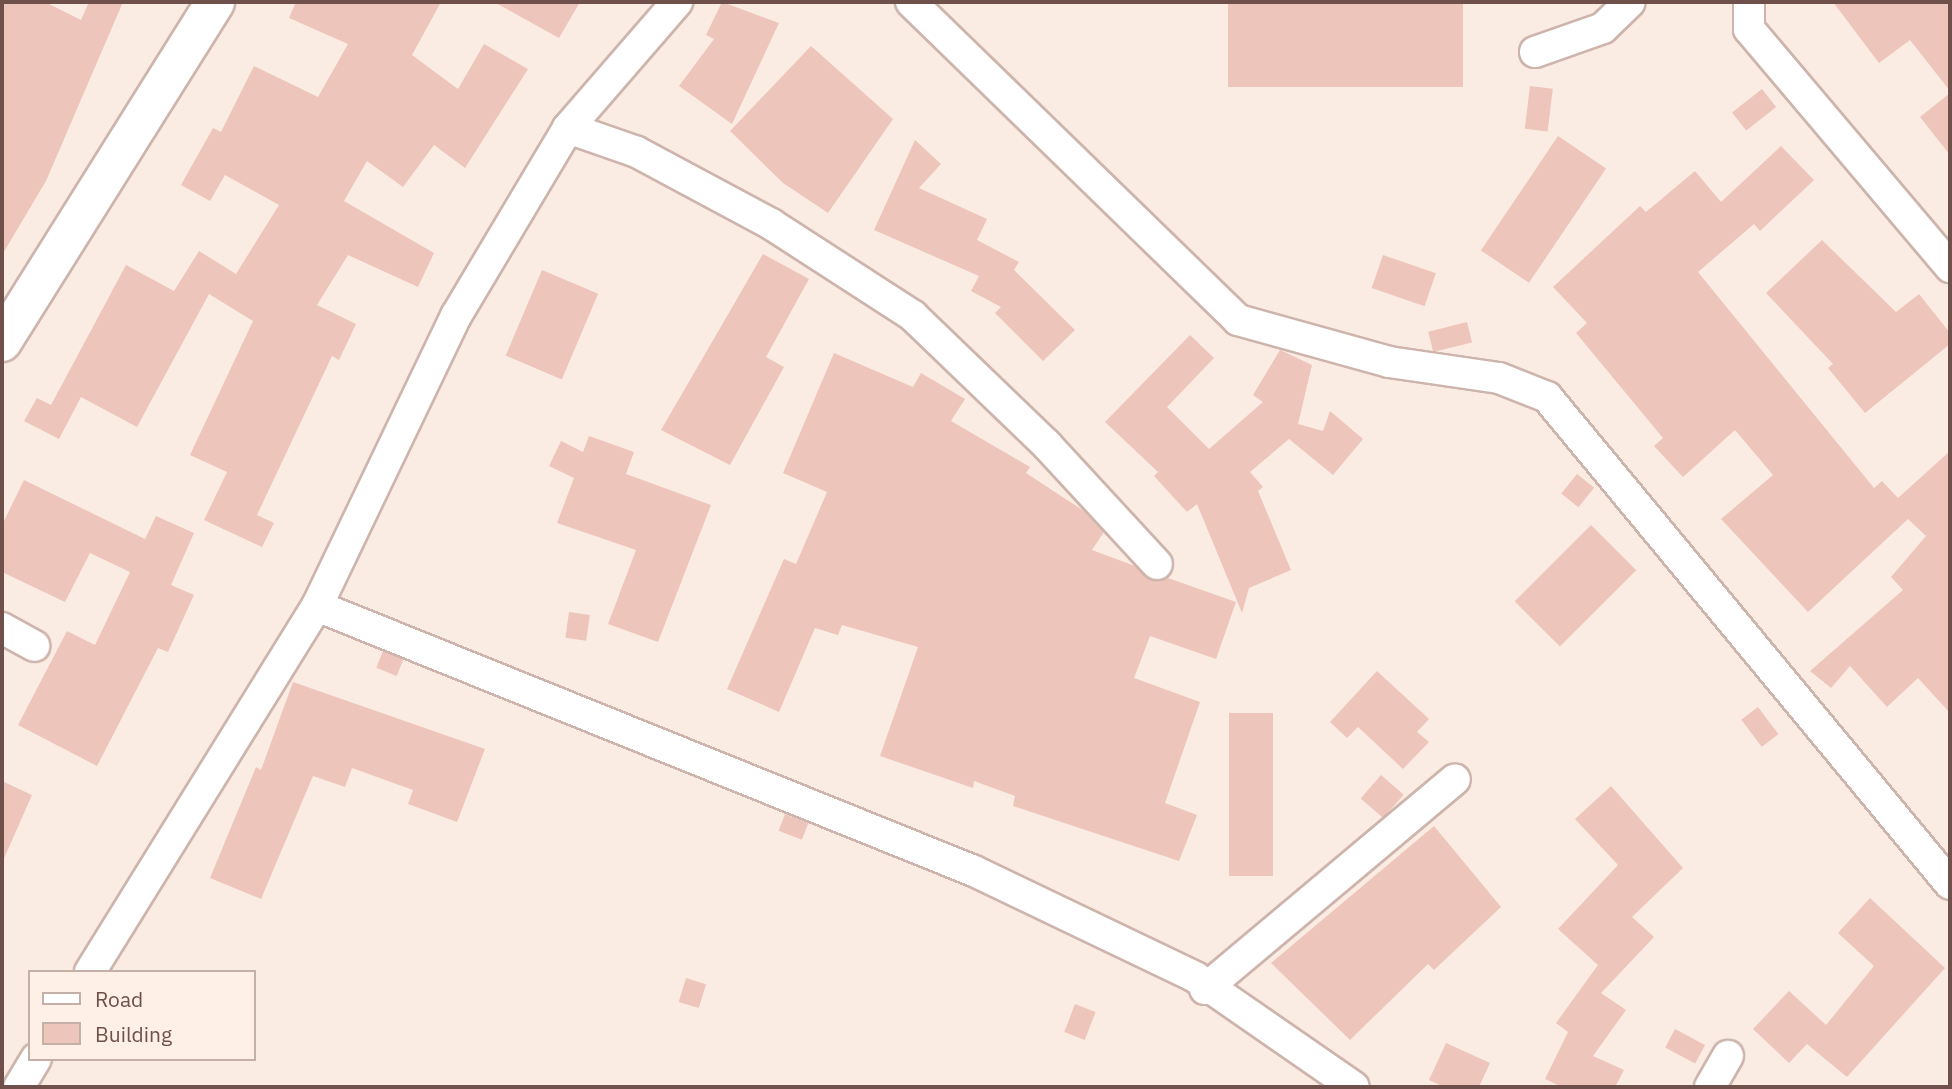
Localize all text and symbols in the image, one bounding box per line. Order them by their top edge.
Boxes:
legend [28,970,256,1061]
text: Road [95,985,143,1013]
text: Building [95,1020,172,1048]

